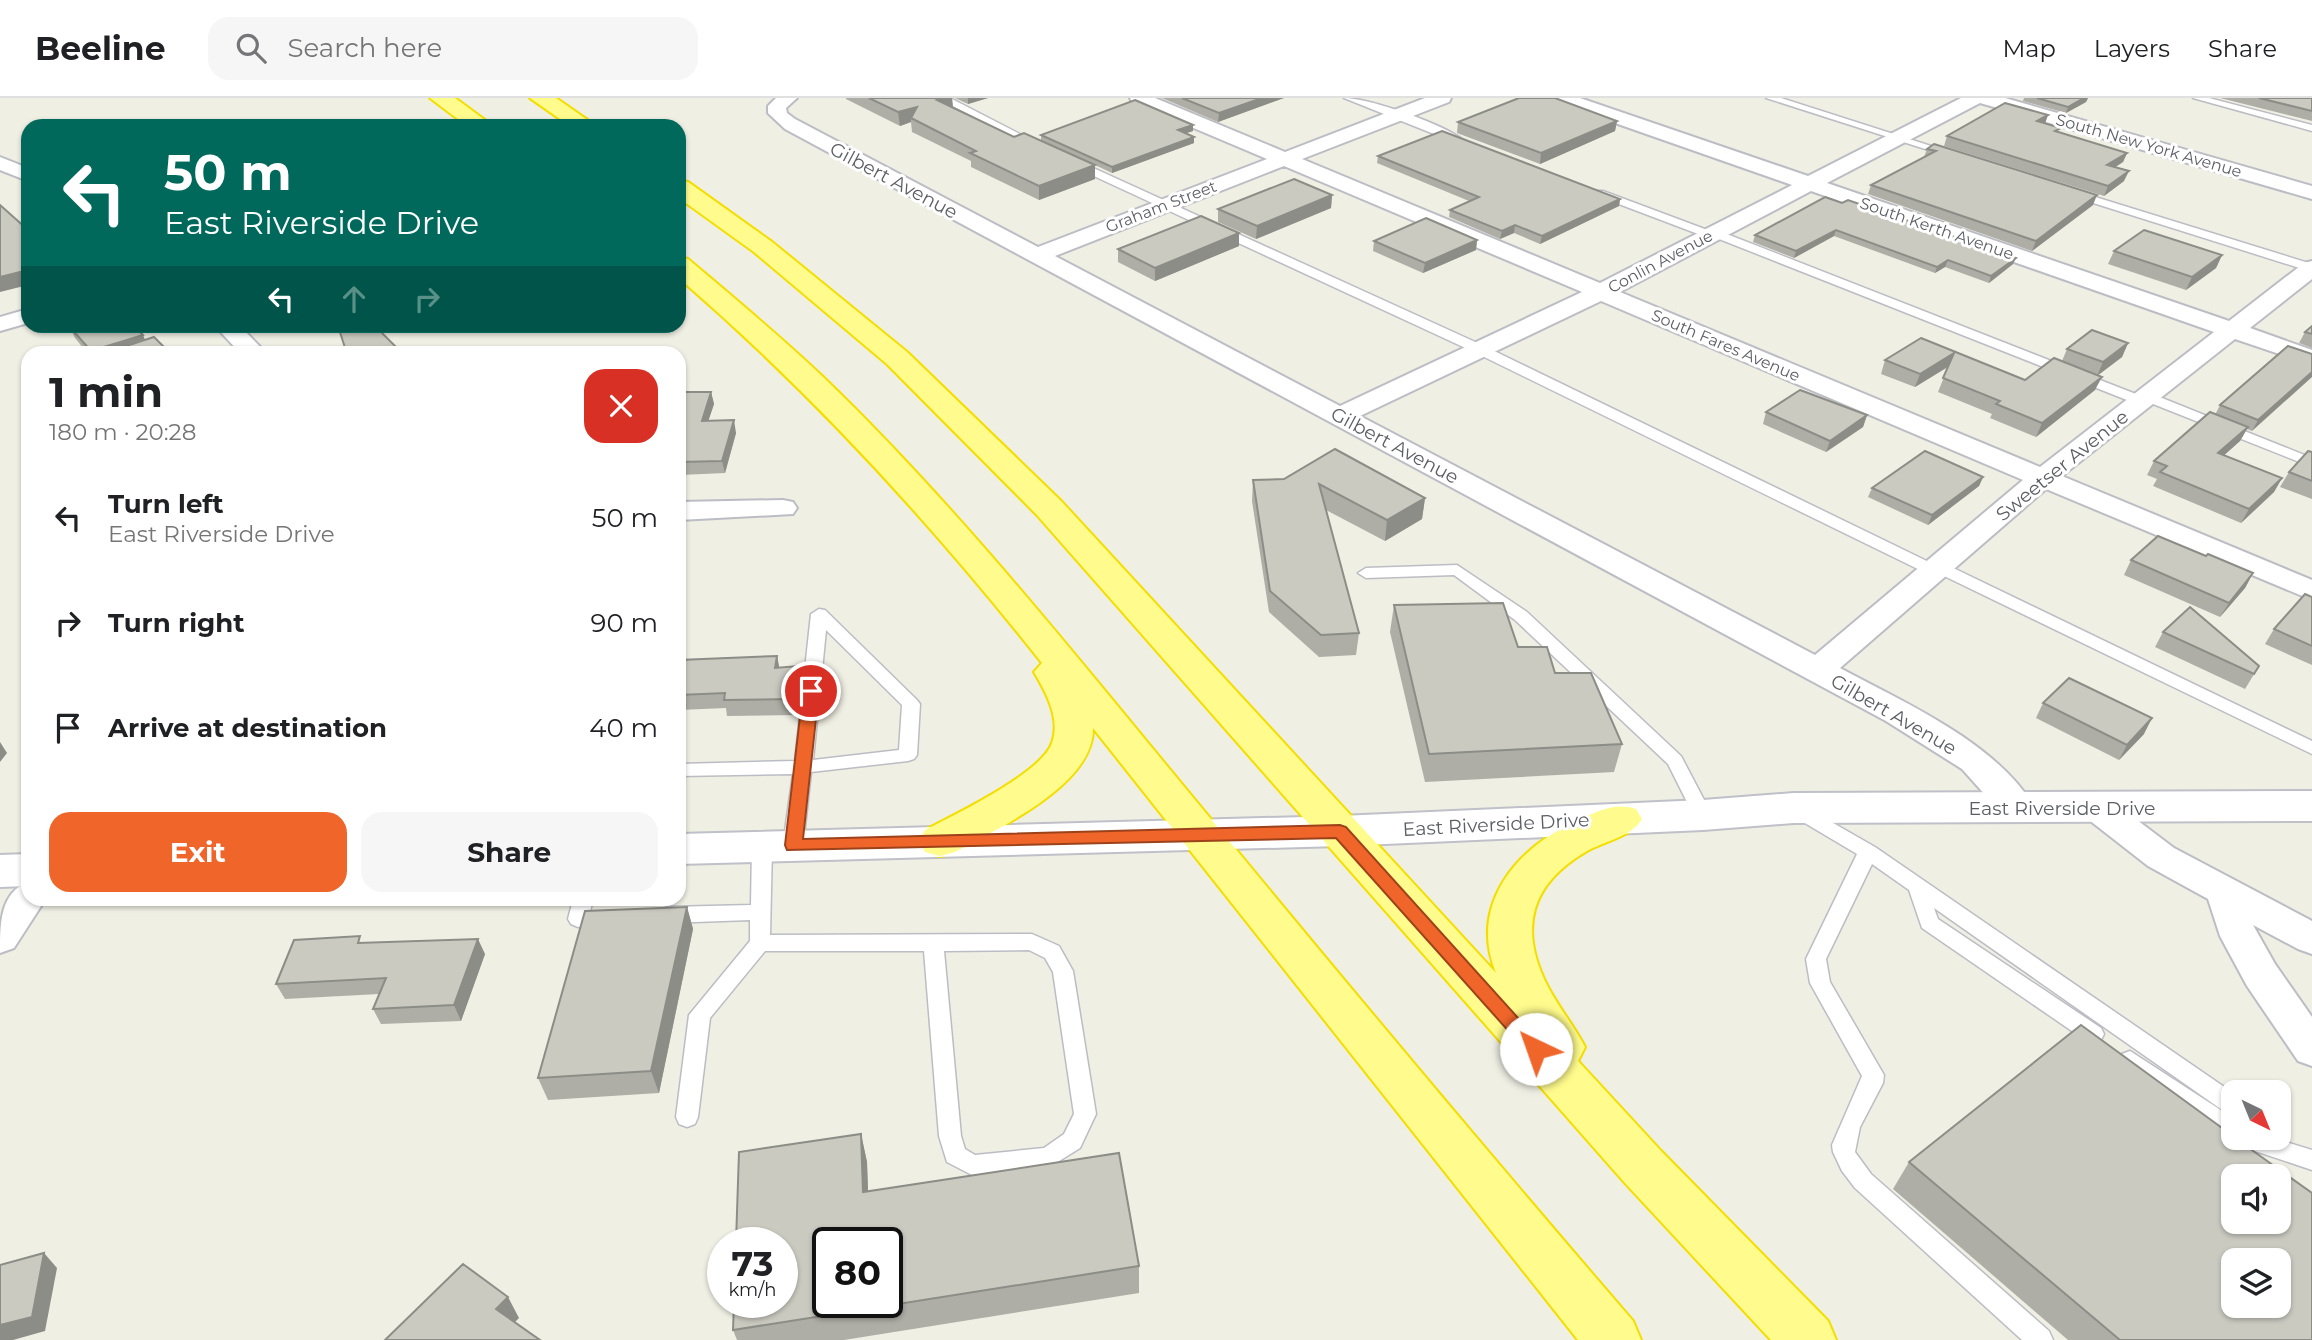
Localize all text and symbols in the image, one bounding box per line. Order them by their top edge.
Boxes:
search box [208,17,698,80]
text: Beeline [35,28,166,68]
icon: search [232,29,270,67]
text: Search here [288,32,442,64]
text: Map [2002,34,2056,63]
text: Layers [2094,34,2170,63]
text: Share [2208,34,2277,63]
street label: South New York Avenue [2054,110,2244,181]
street label: Gilbert Avenue [826,137,962,224]
text: 50 m [164,143,292,202]
icon: left [49,147,140,238]
street label: Graham Street [1103,176,1220,236]
street label: South Kerth Avenue [1857,193,2016,264]
text: East Riverside Drive [164,203,479,242]
street label: Conlin Avenue [1605,226,1716,297]
icon: left [262,280,300,318]
icon: ahead [335,280,373,318]
icon: right [408,280,446,318]
street label: South Fares Avenue [1649,306,1803,385]
text: 1 min [49,366,163,418]
button: close [584,369,658,443]
street label: Gilbert Avenue [1327,402,1463,489]
street label: Sweetser Avenue [1991,405,2133,526]
text: 180 m · 20:28 [49,418,196,446]
text: Turn left [108,488,224,520]
icon: left [49,499,87,537]
text: 50 m [592,502,658,534]
text: East Riverside Drive [108,520,335,548]
icon: right [49,604,87,642]
text: Turn right [108,607,244,639]
text: 90 m [591,607,658,639]
pin [781,661,841,721]
street label: Gilbert Avenue [1827,669,1961,760]
icon: arrive [792,672,830,710]
icon: arrive [49,709,87,747]
text: Arrive at destination [108,712,387,744]
text: 40 m [589,712,658,744]
street label: East Riverside Drive [1968,797,2156,820]
street label: East Riverside Drive [1402,808,1590,841]
button: Exit [49,812,347,892]
button: Share [361,812,658,892]
position arrow [1499,1012,1573,1086]
north arrow [2221,1080,2291,1150]
map controls [2221,1080,2291,1318]
button: sound [2221,1164,2291,1234]
speed limit sign: 80 [812,1227,903,1318]
text: 73 [731,1242,774,1285]
button: layers [2221,1248,2291,1318]
text: km/h [728,1279,777,1301]

